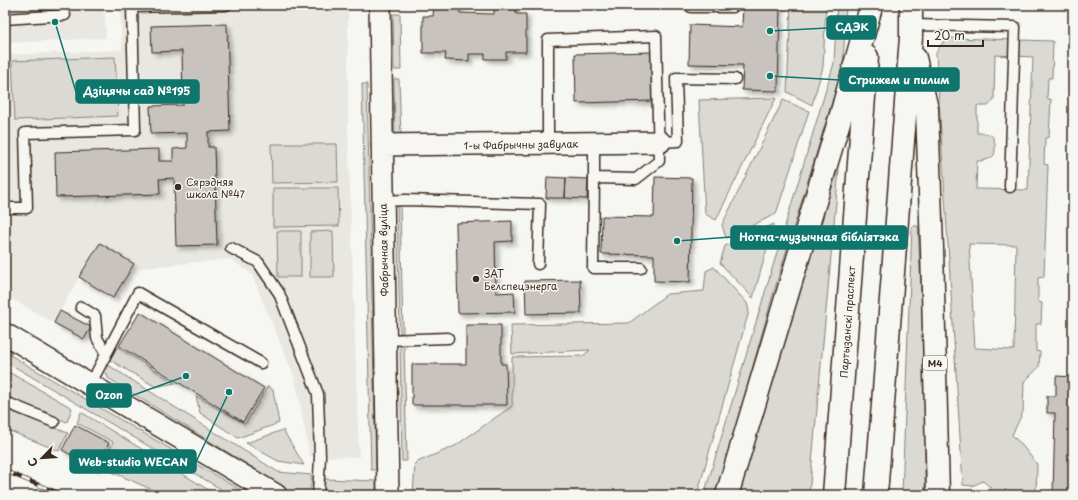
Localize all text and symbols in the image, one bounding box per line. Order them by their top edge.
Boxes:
callout: СДЭК [827,16,876,39]
text: СДЭК [835,18,869,35]
scale bar [928,22,983,48]
text: 20 m [934,26,965,44]
callout: Стрижем и пилим [840,68,959,91]
text: Стрижем и пилим [848,71,950,88]
callout: Дзіцячы сад №195 [76,80,199,103]
text: Дзіцячы сад №195 [83,82,190,99]
street label: 1-ы Фабрычны завулак [463,135,579,154]
place label: Сярэдняя школа №47 [186,174,246,201]
marker: Сярэдняя школа №47 [173,182,183,192]
street label: Фабрычная вуліца [375,203,392,297]
callout: Нотна-музычная бібліятэка [731,226,907,249]
text: Нотна-музычная бібліятэка [739,228,900,245]
street label: Партызанскі праспект [836,265,858,378]
place label: ЗАТ Белспецэнерга [484,266,558,293]
marker: ЗАТ Белспецэнерга [471,274,481,284]
road number: М4 [923,356,947,370]
callout: Ozon [87,384,131,407]
text: Ozon [95,386,123,403]
north arrow [22,438,62,478]
callout: Web-studio WECAN [70,450,196,473]
text: Web-studio WECAN [78,453,188,470]
text: С [23,455,42,470]

